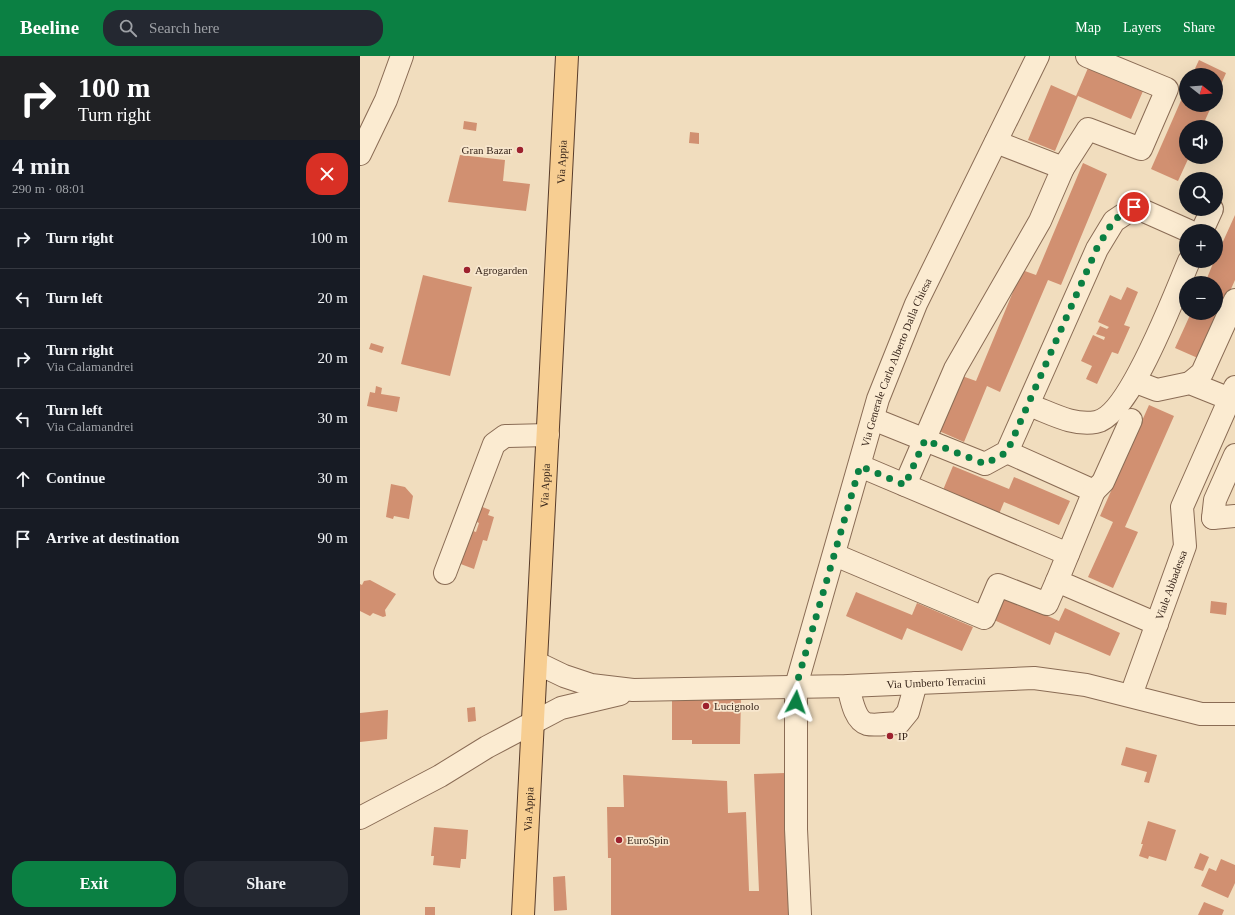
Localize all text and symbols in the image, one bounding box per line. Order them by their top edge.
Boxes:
search box [103,10,383,46]
text: Beeline [20,17,79,38]
icon: search [117,17,139,39]
text: Search here [149,20,219,36]
text: Map [1075,20,1101,35]
text: Layers [1123,20,1161,35]
text: Share [1183,20,1215,35]
north arrow [1179,68,1223,112]
map controls [1179,68,1223,320]
icon: right [12,72,64,124]
text: 100 m [78,72,150,103]
text: Turn right [78,105,151,125]
button: sound [1179,120,1223,164]
street label: Via Appia [554,139,569,184]
place label: Gran Bazar [462,144,512,156]
marker: Gran Bazar [515,145,525,155]
text: 4 min [12,153,70,179]
button: close [306,153,348,195]
button: search [1179,172,1223,216]
text: 290 m · 08:01 [12,181,85,196]
pin [1117,190,1151,224]
icon: arrive [1123,196,1145,218]
button: + [1179,224,1223,268]
icon: right [12,228,34,250]
text: Turn right [46,230,113,246]
text: 100 m [310,230,348,246]
place label: Agrogarden [475,264,528,276]
marker: Agrogarden [462,265,472,275]
street label: Via Generale Carlo Alberto Dalla Chiesa [859,276,934,448]
button: − [1179,276,1223,320]
icon: left [12,288,34,310]
text: Turn left [46,290,103,306]
text: 20 m [318,290,348,306]
text: Turn right [46,342,113,358]
icon: right [12,348,34,370]
text: 20 m [318,350,348,366]
text: Via Calamandrei [46,359,134,374]
text: Turn left [46,402,103,418]
icon: left [12,408,34,430]
text: 30 m [318,410,348,426]
text: Via Calamandrei [46,419,134,434]
street label: Via Appia [538,463,552,508]
icon: ahead [12,468,34,490]
text: Continue [46,470,105,486]
text: 30 m [318,470,348,486]
icon: arrive [12,528,34,550]
text: Arrive at destination [46,530,179,546]
text: 90 m [318,530,348,546]
street label: Viale Abbadessa [1153,549,1189,621]
street label: Via Umberto Terracini [886,674,986,690]
position arrow [775,681,817,723]
place label: Lucignolo [714,700,760,712]
marker: Lucignolo [701,701,711,711]
place label: IP [898,730,908,742]
marker: IP [885,731,895,741]
street label: Via Appia [521,787,536,832]
place label: EuroSpin [627,834,669,846]
marker: EuroSpin [614,835,624,845]
button: Exit [12,861,176,907]
button: Share [184,861,348,907]

